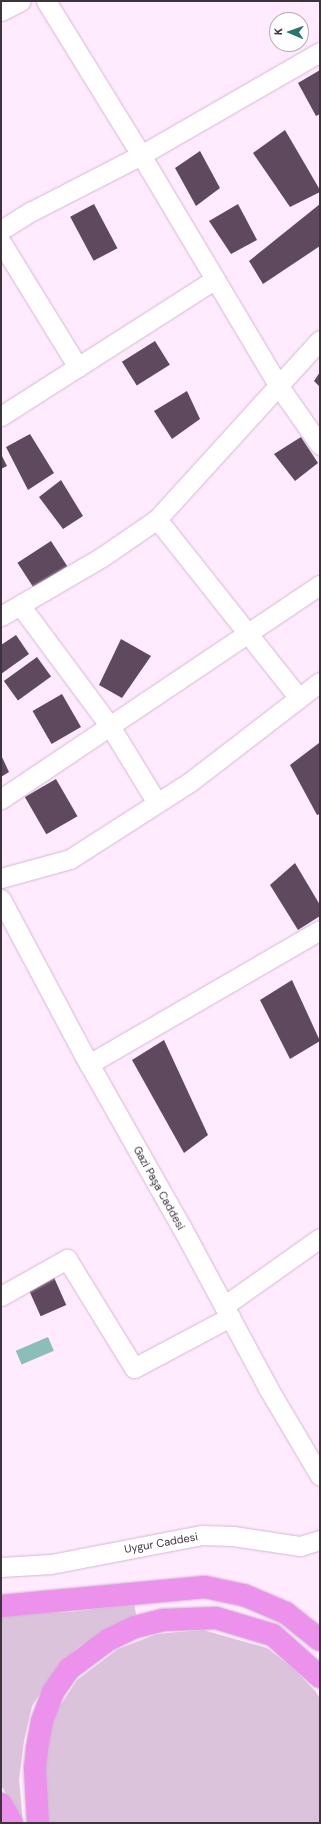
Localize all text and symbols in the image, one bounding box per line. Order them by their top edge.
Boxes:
north arrow [269,12,309,52]
text: K [271,28,285,35]
street label: Gazi Paşa Caddesi [131,1144,187,1232]
street label: Uygur Caddesi [123,1530,199,1556]

